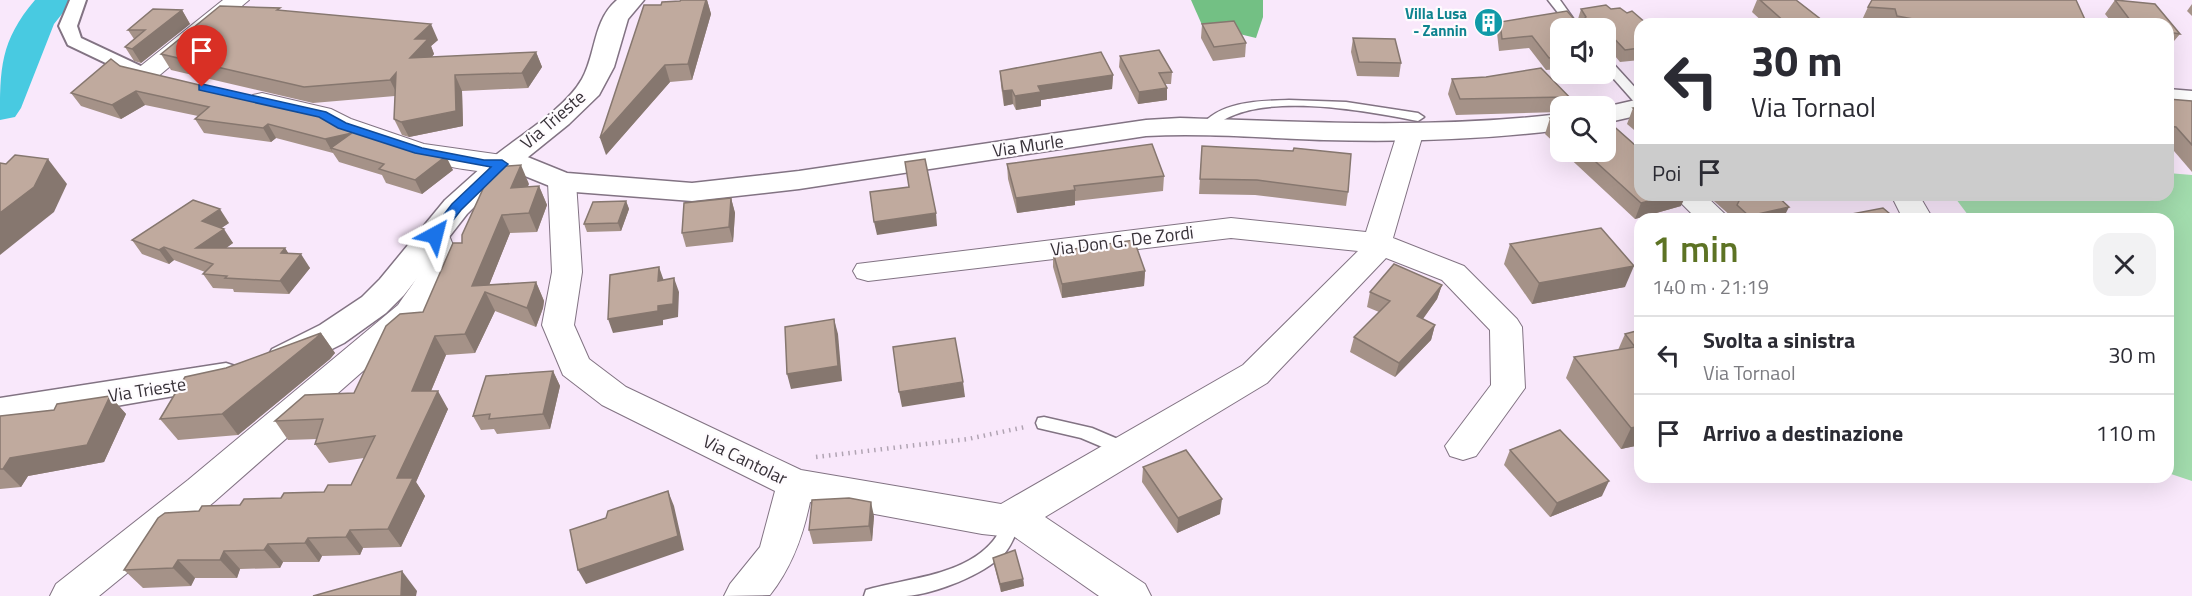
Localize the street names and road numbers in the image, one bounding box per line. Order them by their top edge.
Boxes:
street label: Via Trieste [514,84,591,156]
street label: Via Murle [991,127,1065,164]
street label: Via Don G. De Zordi [1049,218,1195,263]
street label: Via Trieste [106,370,188,409]
street label: Via Cantolar [698,427,792,492]

